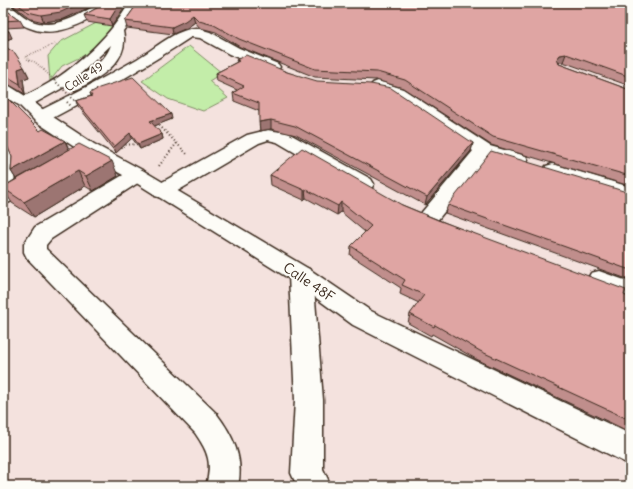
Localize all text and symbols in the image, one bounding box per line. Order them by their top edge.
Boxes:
street label: Calle 49 [62,58,106,95]
street label: Calle 48F [280,258,338,306]

